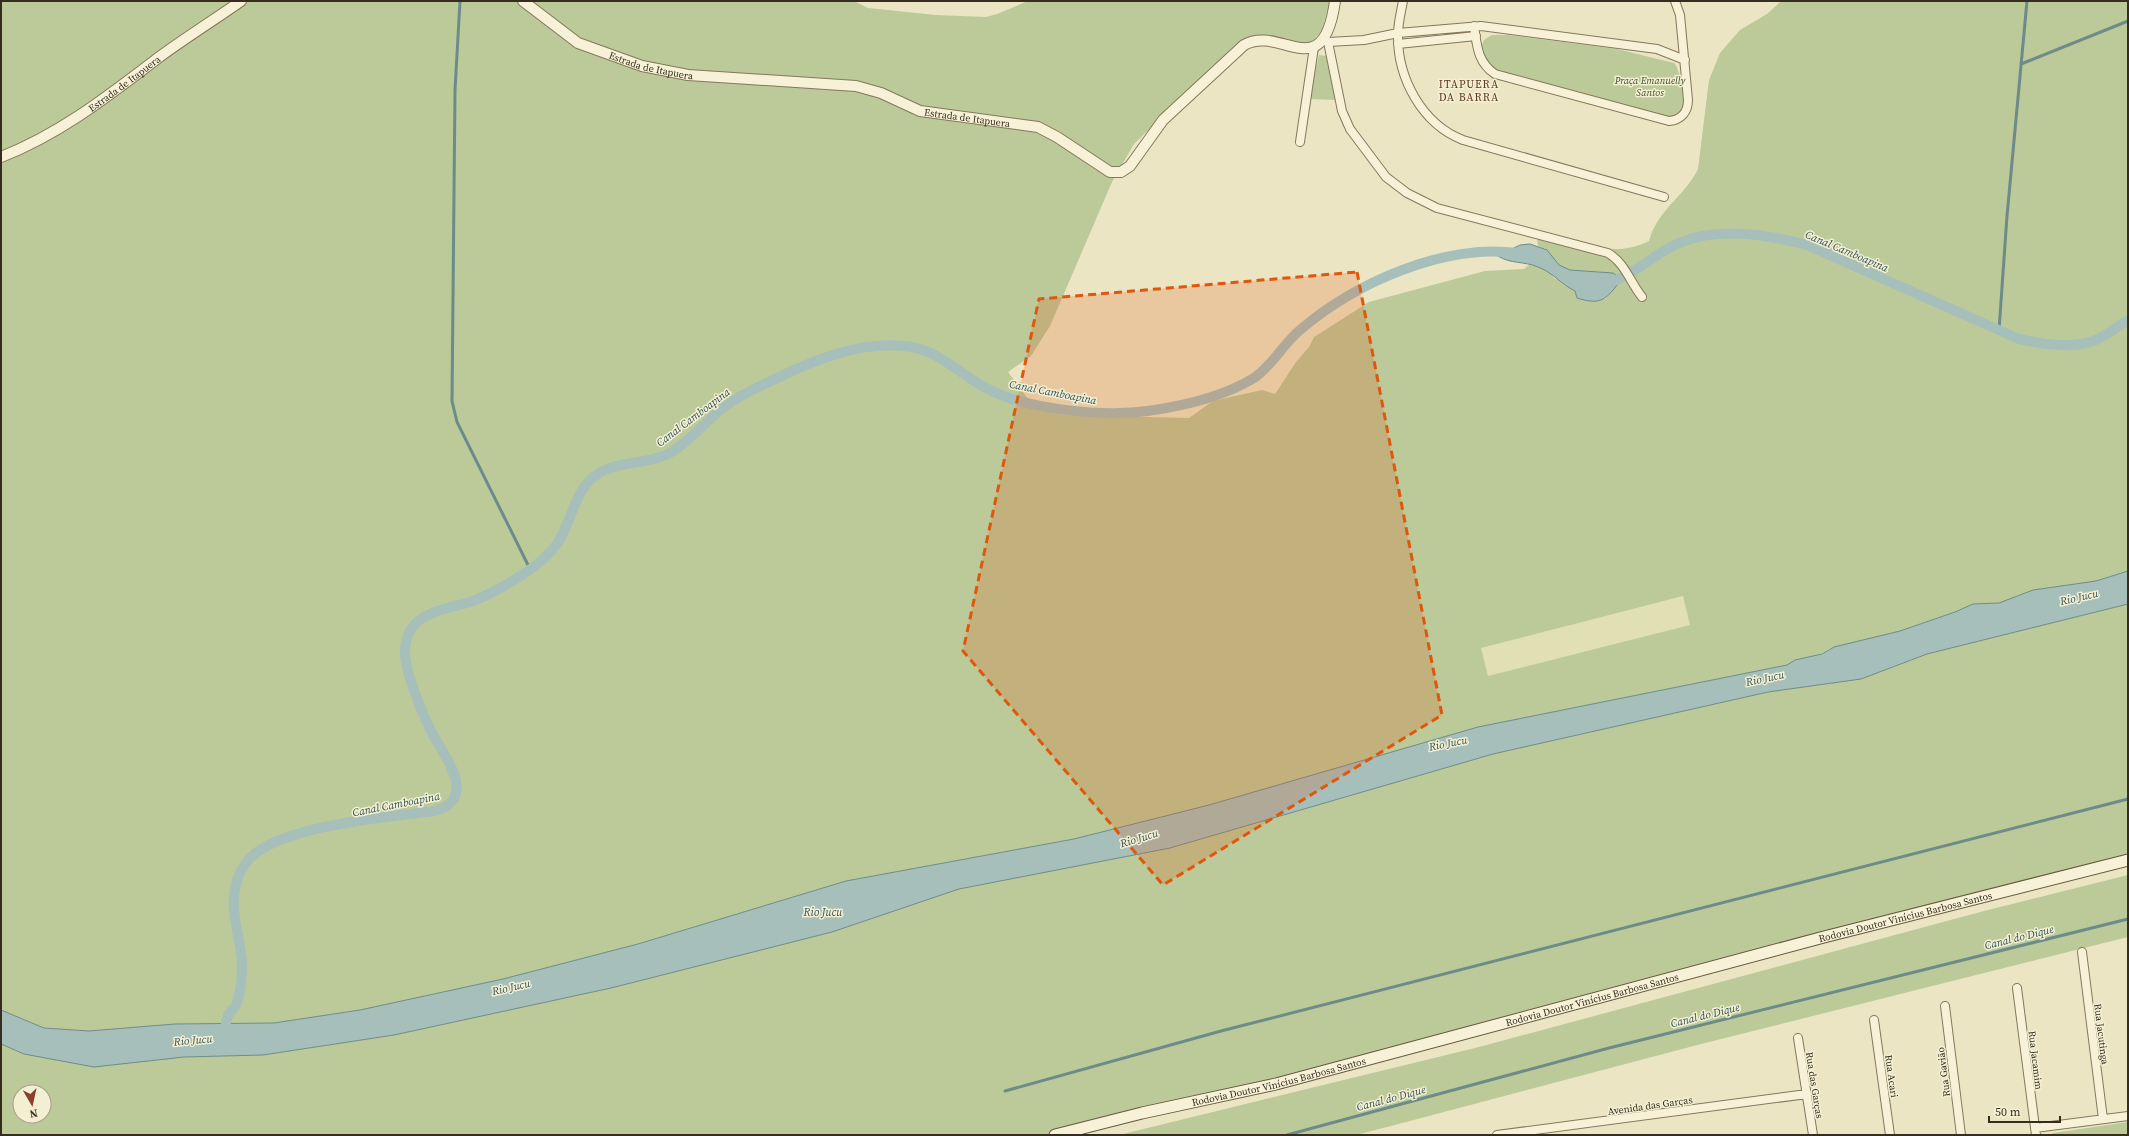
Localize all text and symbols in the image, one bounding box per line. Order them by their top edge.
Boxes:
street label: Estrada de Itapuera [607,49,694,82]
street label: Estrada de Itapuera [86,52,164,115]
park label: Praça Emanuelly Santos [1614,74,1686,99]
district label: ITAPUERA DA BARRA [1439,77,1499,105]
street label: Estrada de Itapuera [923,106,1012,130]
water label: Canal Camboapina [1803,227,1891,276]
water label: Canal Camboapina [1008,377,1098,408]
water label: Canal Camboapina [653,385,733,450]
water label: Rio Jucu [2058,586,2100,609]
water label: Rio Jucu [1744,667,1786,690]
water label: Rio Jucu [1427,732,1469,755]
water label: Canal Camboapina [351,789,441,820]
water label: Rio Jucu [1117,825,1161,852]
street label: Rodovia Doutor Vinícius Barbosa Santos [1817,889,1994,945]
water label: Rio Jucu [803,905,843,920]
water label: Canal do Dique [1983,922,2056,953]
street label: Rodovia Doutor Vinícius Barbosa Santos [1504,970,1680,1029]
water label: Rio Jucu [490,976,532,999]
water label: Canal do Dique [1669,1000,1742,1031]
street label: Rua Jacutinga [2091,1003,2112,1066]
street label: Rua Jacamim [2025,1030,2046,1090]
water label: Rio Jucu [172,1031,214,1050]
street label: Rua Gavião [1934,1046,1953,1098]
street label: Rua das Garças [1803,1051,1826,1119]
street label: Rodovia Doutor Vinícius Barbosa Santos [1191,1054,1367,1109]
street label: Rua Acari [1882,1054,1901,1098]
water label: Canal do Dique [1355,1082,1428,1115]
north arrow [12,1084,52,1124]
street label: Avenida das Garças [1607,1093,1693,1118]
scale bar [1989,1098,2060,1124]
text: 50 m [1995,1104,2021,1120]
text: N [28,1105,39,1121]

